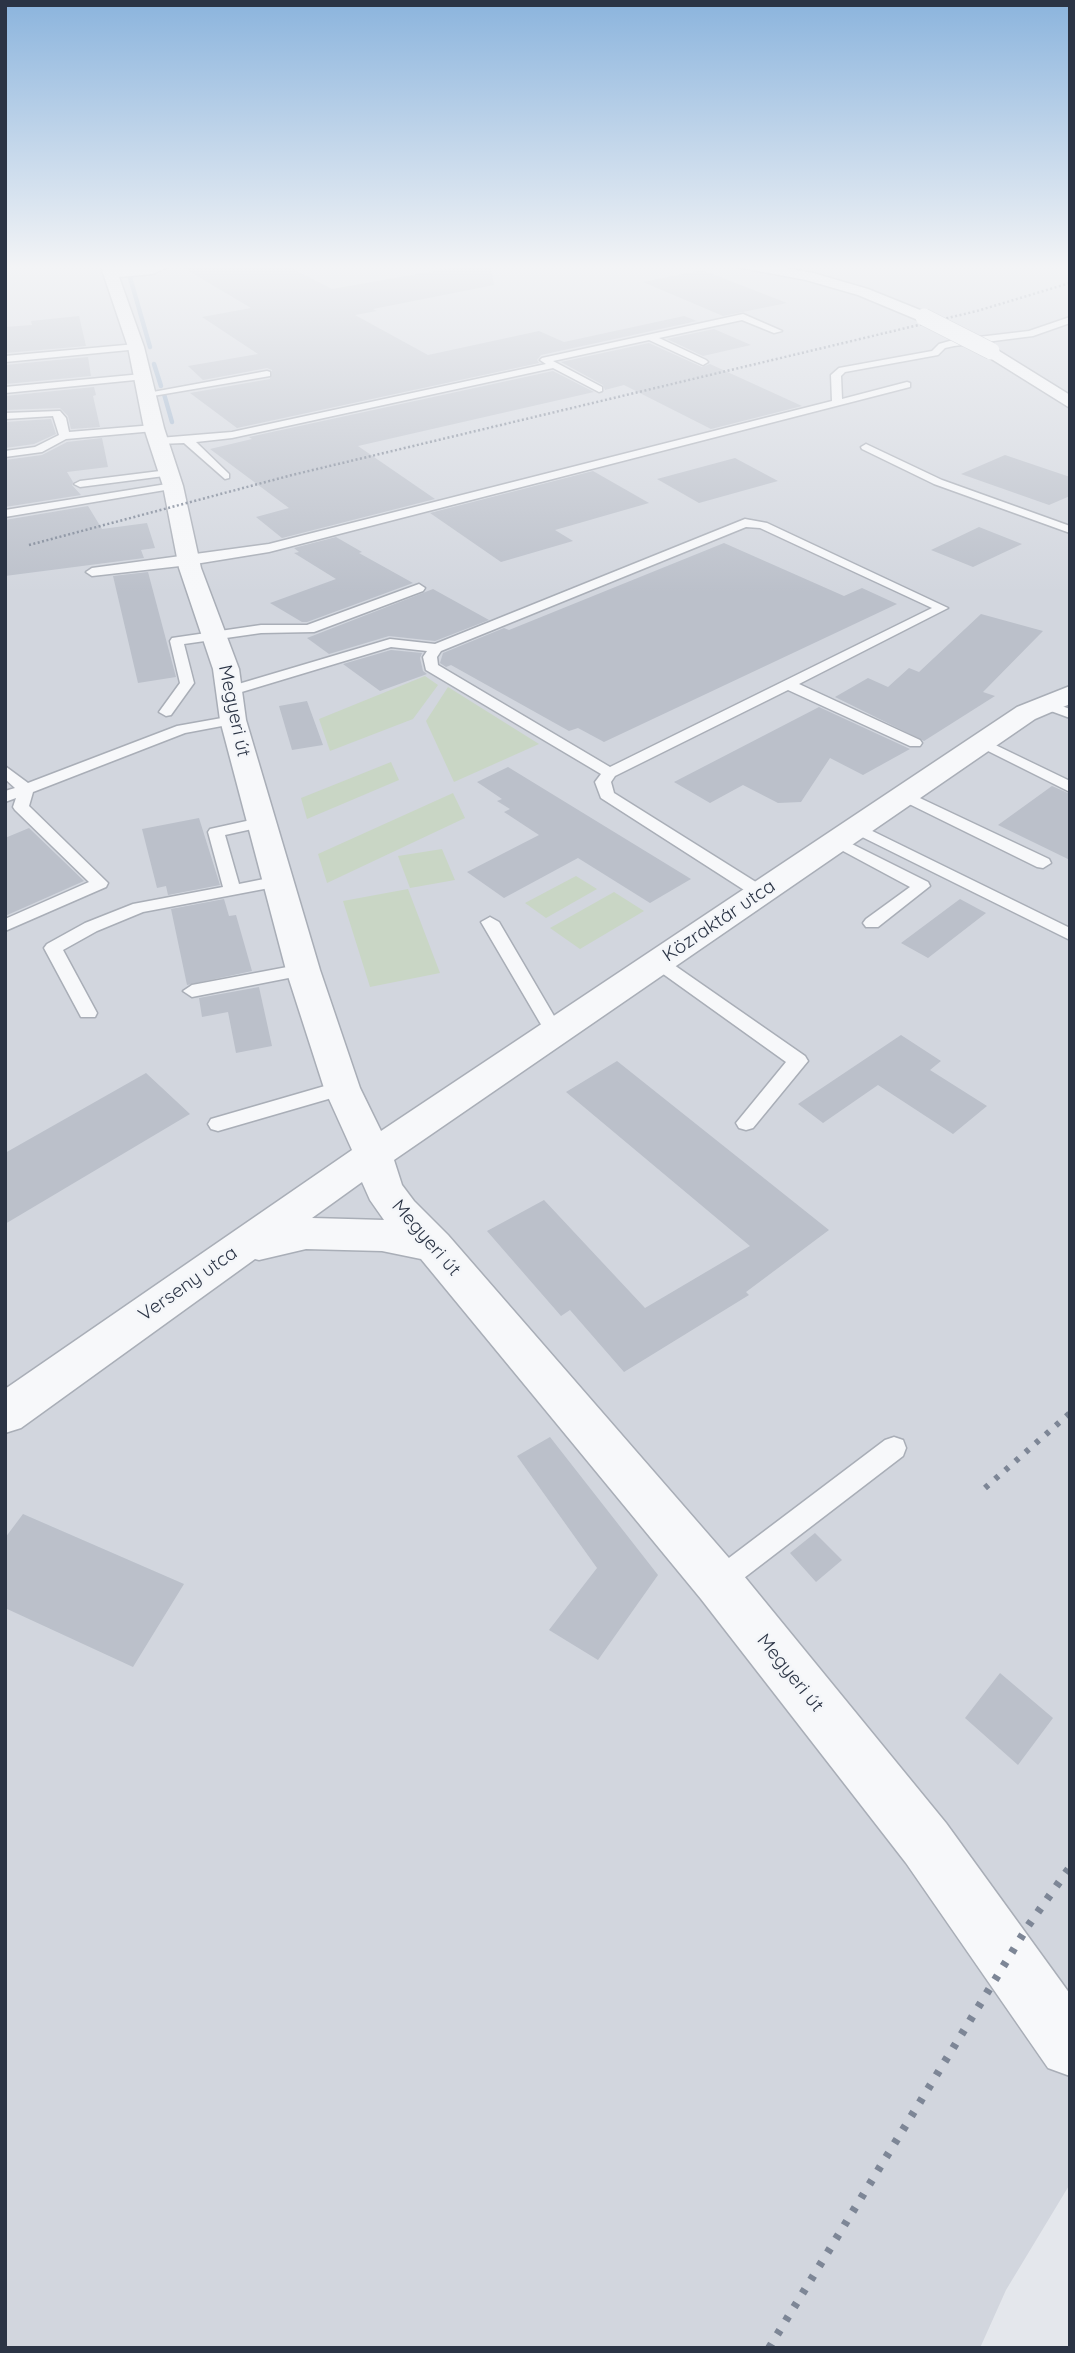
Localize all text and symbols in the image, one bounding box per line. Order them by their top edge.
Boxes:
street label: Megyeri út [213,663,255,759]
street label: Közraktár utca [658,875,780,967]
street label: Megyeri út [387,1195,465,1281]
street label: Verseny utca [134,1242,242,1326]
street label: Megyeri út [752,1630,828,1716]

